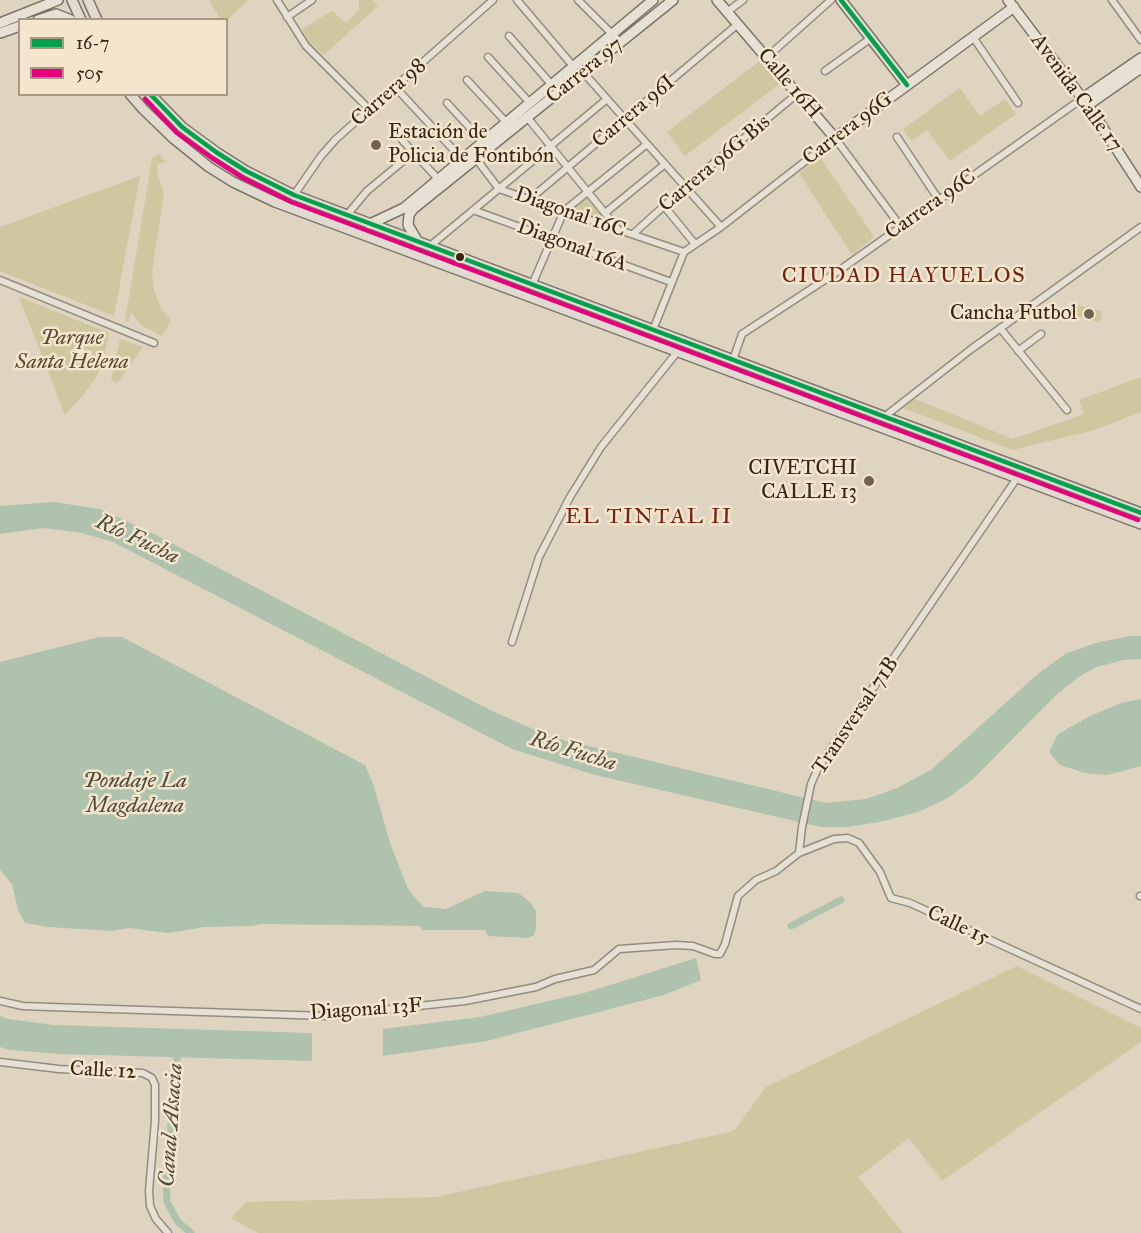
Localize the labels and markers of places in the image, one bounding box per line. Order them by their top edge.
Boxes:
place label: Estación de Policia de Fontibón [388,120,554,170]
marker: Estación de Policia de Fontibón [369,138,383,152]
unlabelled marker [454,251,466,263]
place label: Cancha Futbol [950,301,1077,327]
marker: Cancha Futbol [1082,307,1096,321]
place label: CIVETCHI CALLE 13 [748,456,857,506]
marker: CIVETCHI CALLE 13 [862,474,876,488]

